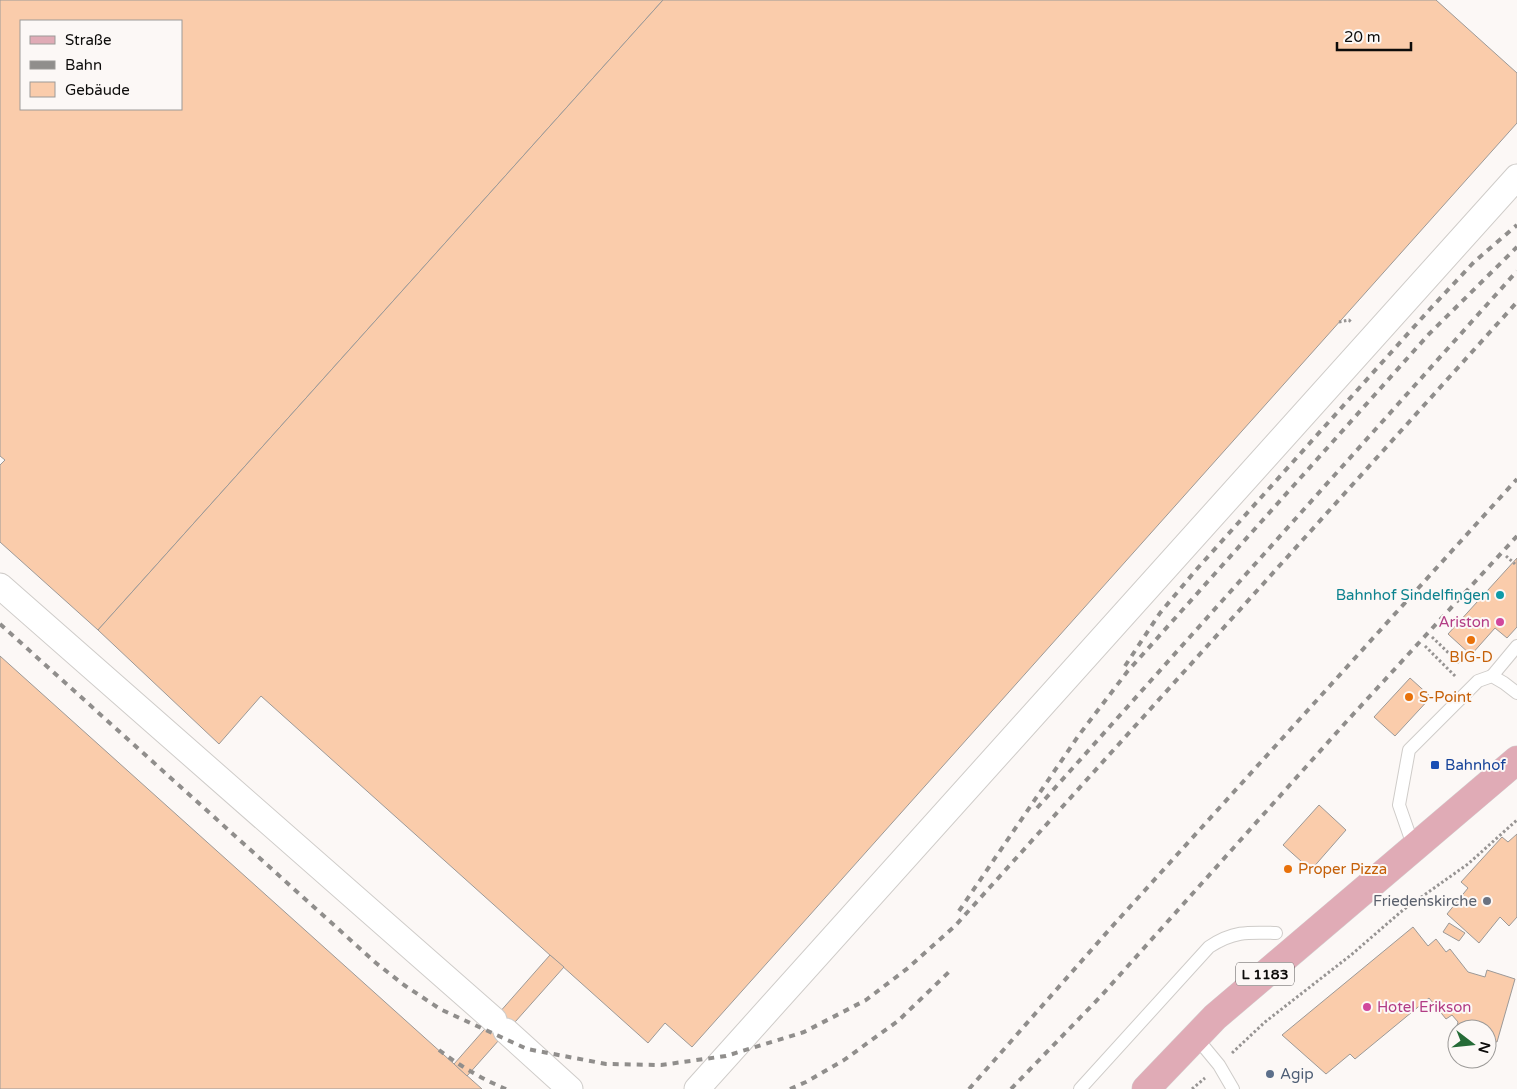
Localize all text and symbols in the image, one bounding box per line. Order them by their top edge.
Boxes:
legend [20,20,182,110]
scale bar [1337,20,1411,52]
text: 20 m [1344,28,1381,46]
text: Straße [65,31,111,49]
text: Bahn [65,56,102,74]
text: Gebäude [65,81,130,99]
place label: Bahnhof Sindelfingen [1336,586,1490,604]
marker: Bahnhof Sindelfingen [1494,589,1506,601]
place label: Ariston [1438,613,1490,631]
marker: Ariston [1494,616,1506,628]
marker: BIG-D [1465,634,1477,646]
place label: BIG-D [1449,648,1493,666]
place label: S-Point [1419,688,1472,706]
marker: S-Point [1403,691,1415,703]
place label: Bahnhof [1445,756,1506,774]
marker: Bahnhof [1429,759,1441,771]
place label: Proper Pizza [1298,860,1387,878]
marker: Proper Pizza [1282,863,1294,875]
place label: Friedenskirche [1373,892,1477,910]
marker: Friedenskirche [1481,895,1493,907]
road number: L 1183 [1236,962,1294,986]
place label: Hotel Erikson [1377,998,1471,1016]
marker: Hotel Erikson [1361,1001,1373,1013]
north arrow [1447,1019,1497,1069]
text: N [1474,1040,1494,1055]
place label: Agip [1280,1065,1314,1083]
marker: Agip [1264,1068,1276,1080]

